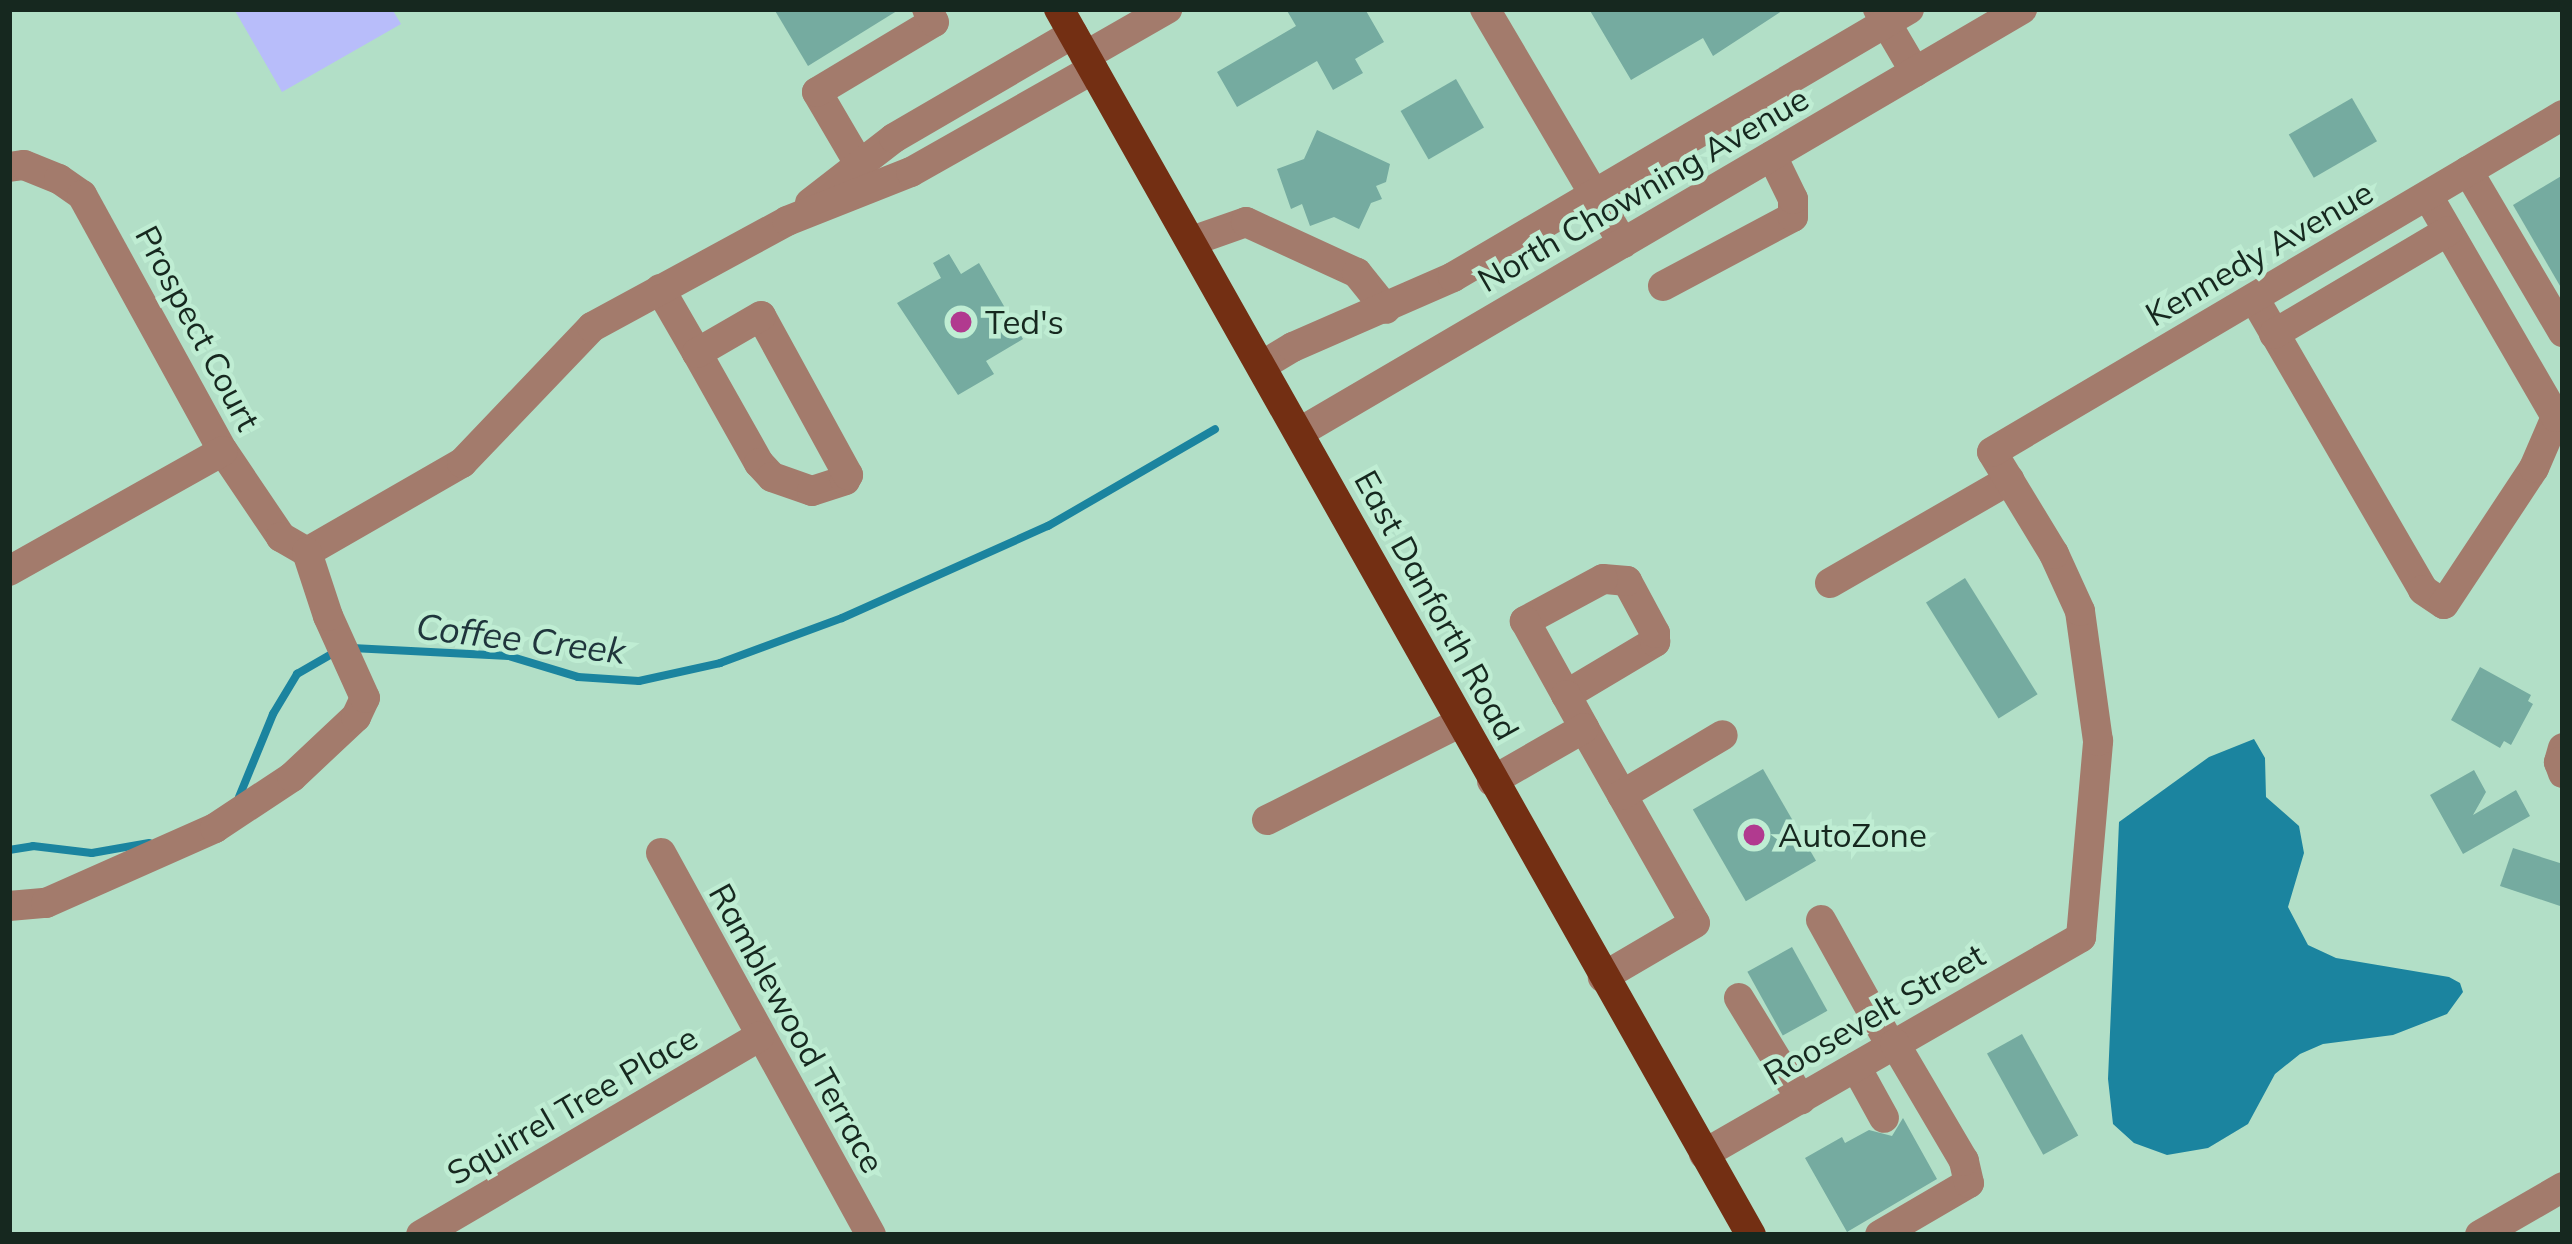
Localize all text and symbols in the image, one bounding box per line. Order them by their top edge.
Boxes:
street label: North Chowning Avenue [1471,78,1815,300]
street label: Kennedy Avenue [2138,172,2380,334]
street label: Prospect Court [127,219,269,437]
place label: Ted's [985,302,1064,342]
marker: Ted's [948,309,974,335]
street label: East Danforth Road [1347,463,1527,747]
water label: Coffee Creek [414,604,628,672]
place label: AutoZone [1778,815,1927,855]
marker: AutoZone [1741,822,1767,848]
street label: Ramblewood Terrace [701,877,893,1179]
street label: Roosevelt Street [1756,935,1992,1093]
street label: Squirrel Tree Place [440,1017,704,1193]

